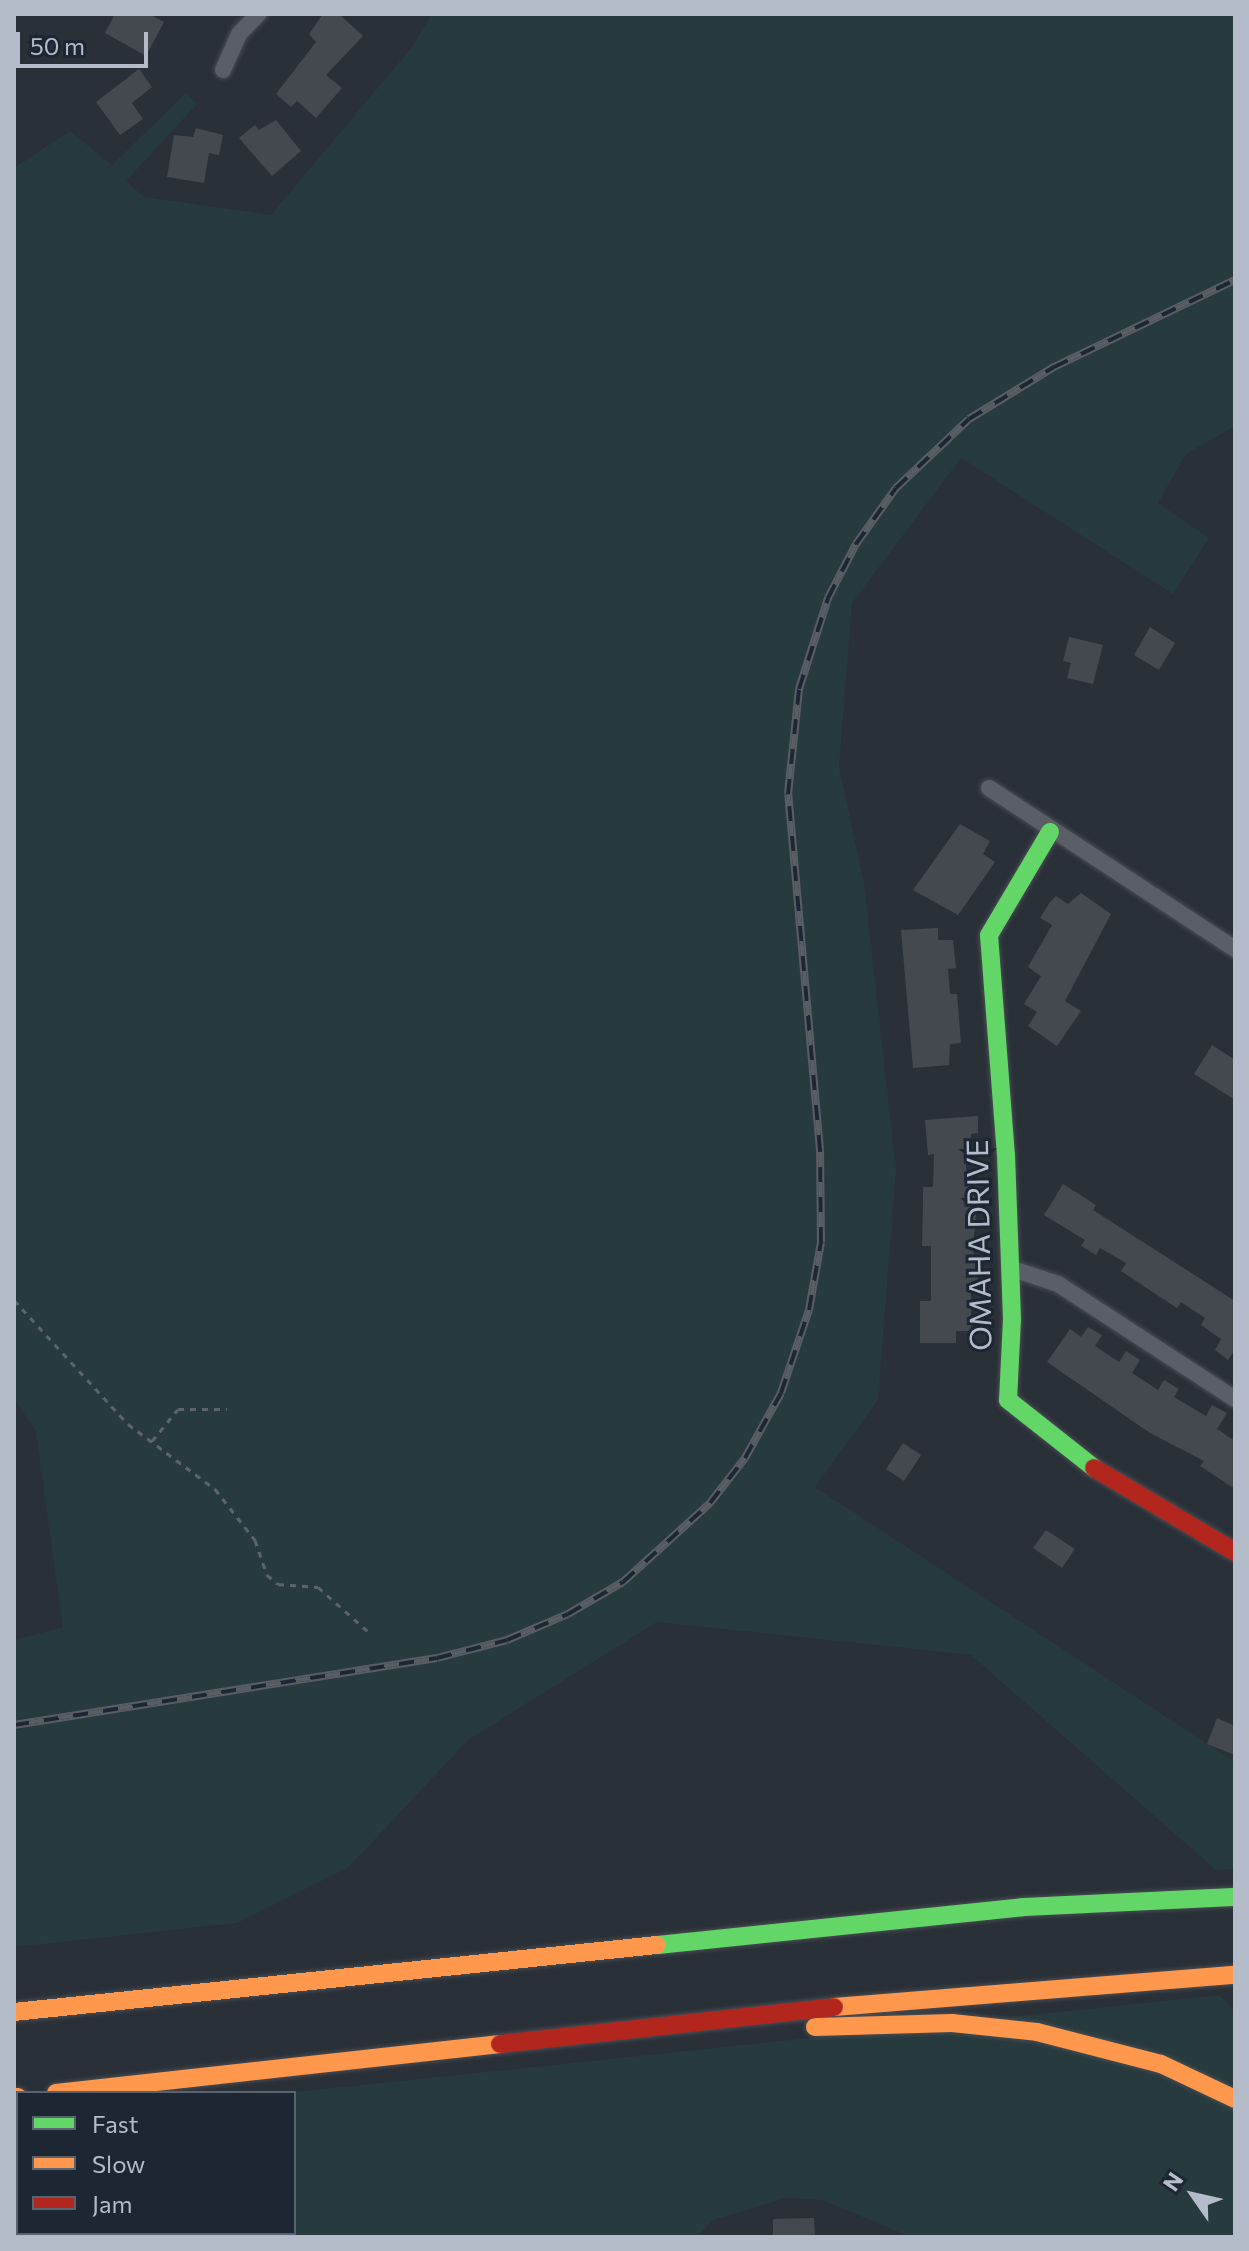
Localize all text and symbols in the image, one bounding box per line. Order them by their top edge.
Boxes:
scale bar [20,16,152,66]
text: 50 m [30,31,85,60]
street label: OMAHA DRIVE [958,1139,998,1351]
legend [16,2091,296,2235]
text: Fast [92,2109,139,2138]
text: Slow [92,2149,145,2178]
north arrow [1153,2155,1233,2235]
text: N [1157,2167,1188,2196]
text: Jam [92,2189,132,2218]

